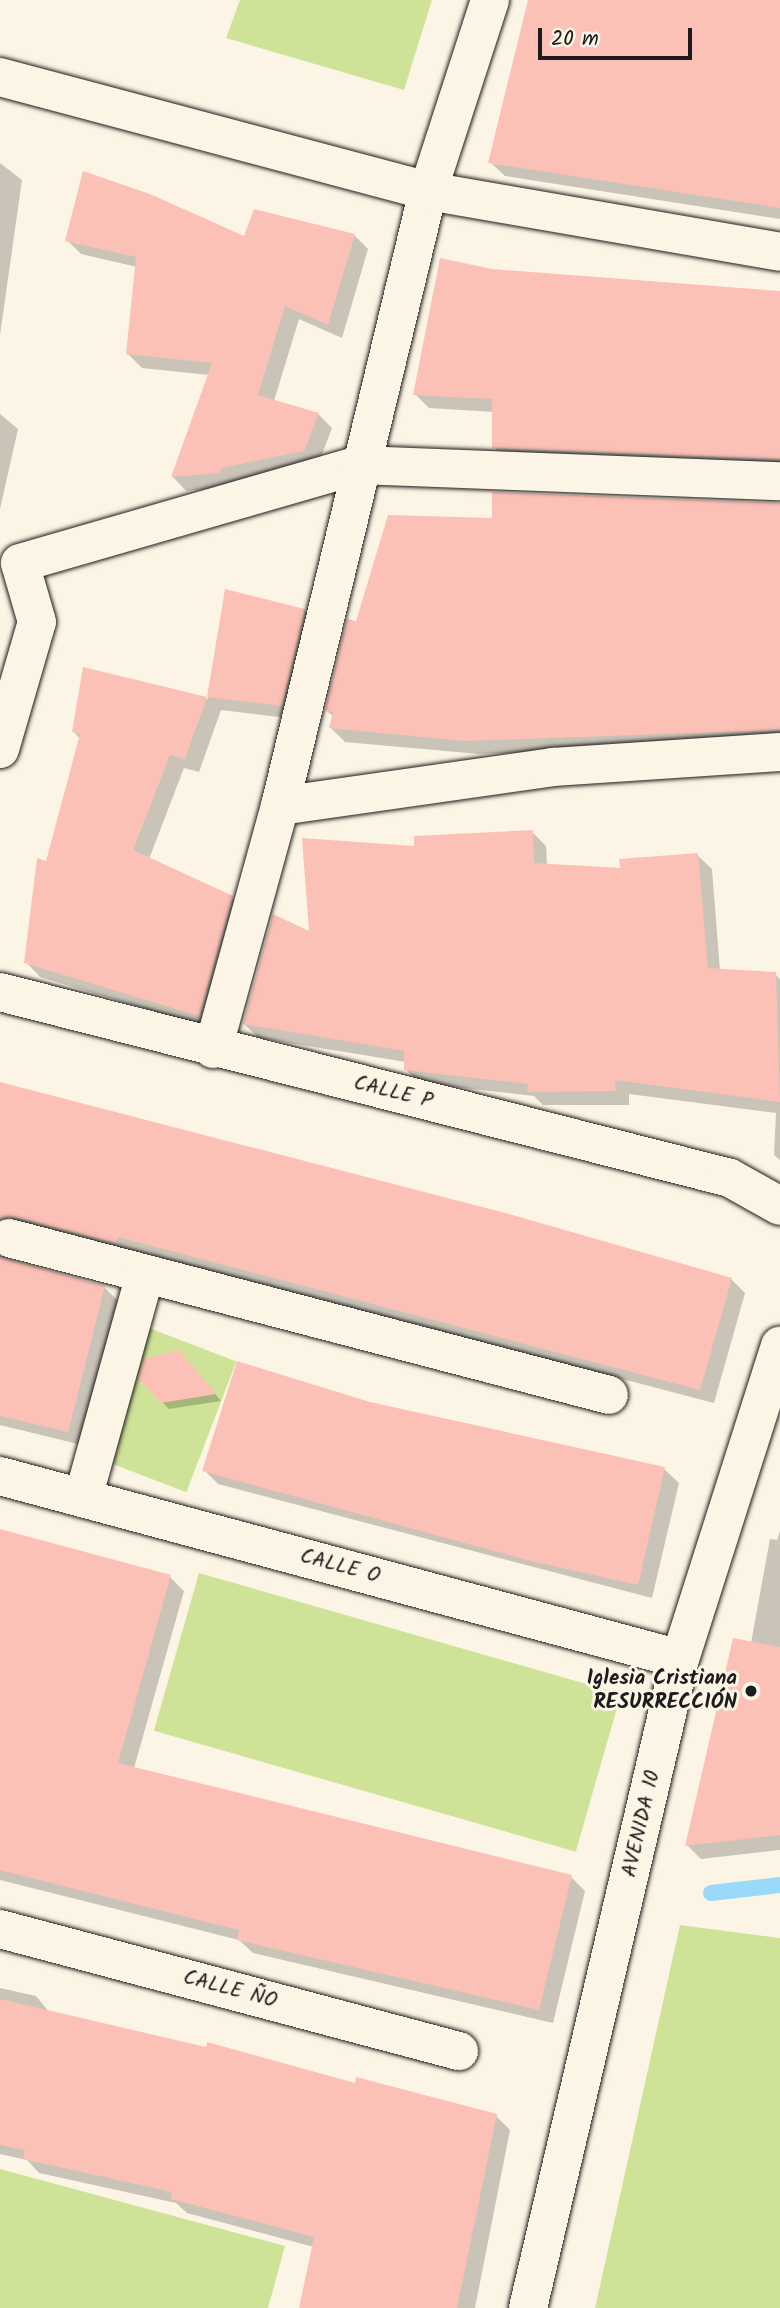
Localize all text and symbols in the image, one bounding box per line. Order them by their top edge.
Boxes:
scale bar [542,14,696,58]
text: 20 m [551,23,599,56]
street label: CALLE P [351,1071,435,1115]
street label: CALLE O [297,1544,383,1590]
place label: Iglesia Cristiana RESURRECCIÓN [587,1666,737,1716]
marker: Iglesia Cristiana RESURRECCIÓN [743,1683,759,1699]
street label: AVENIDA 10 [617,1768,667,1880]
street label: CALLE ÑO [180,1965,280,2015]

